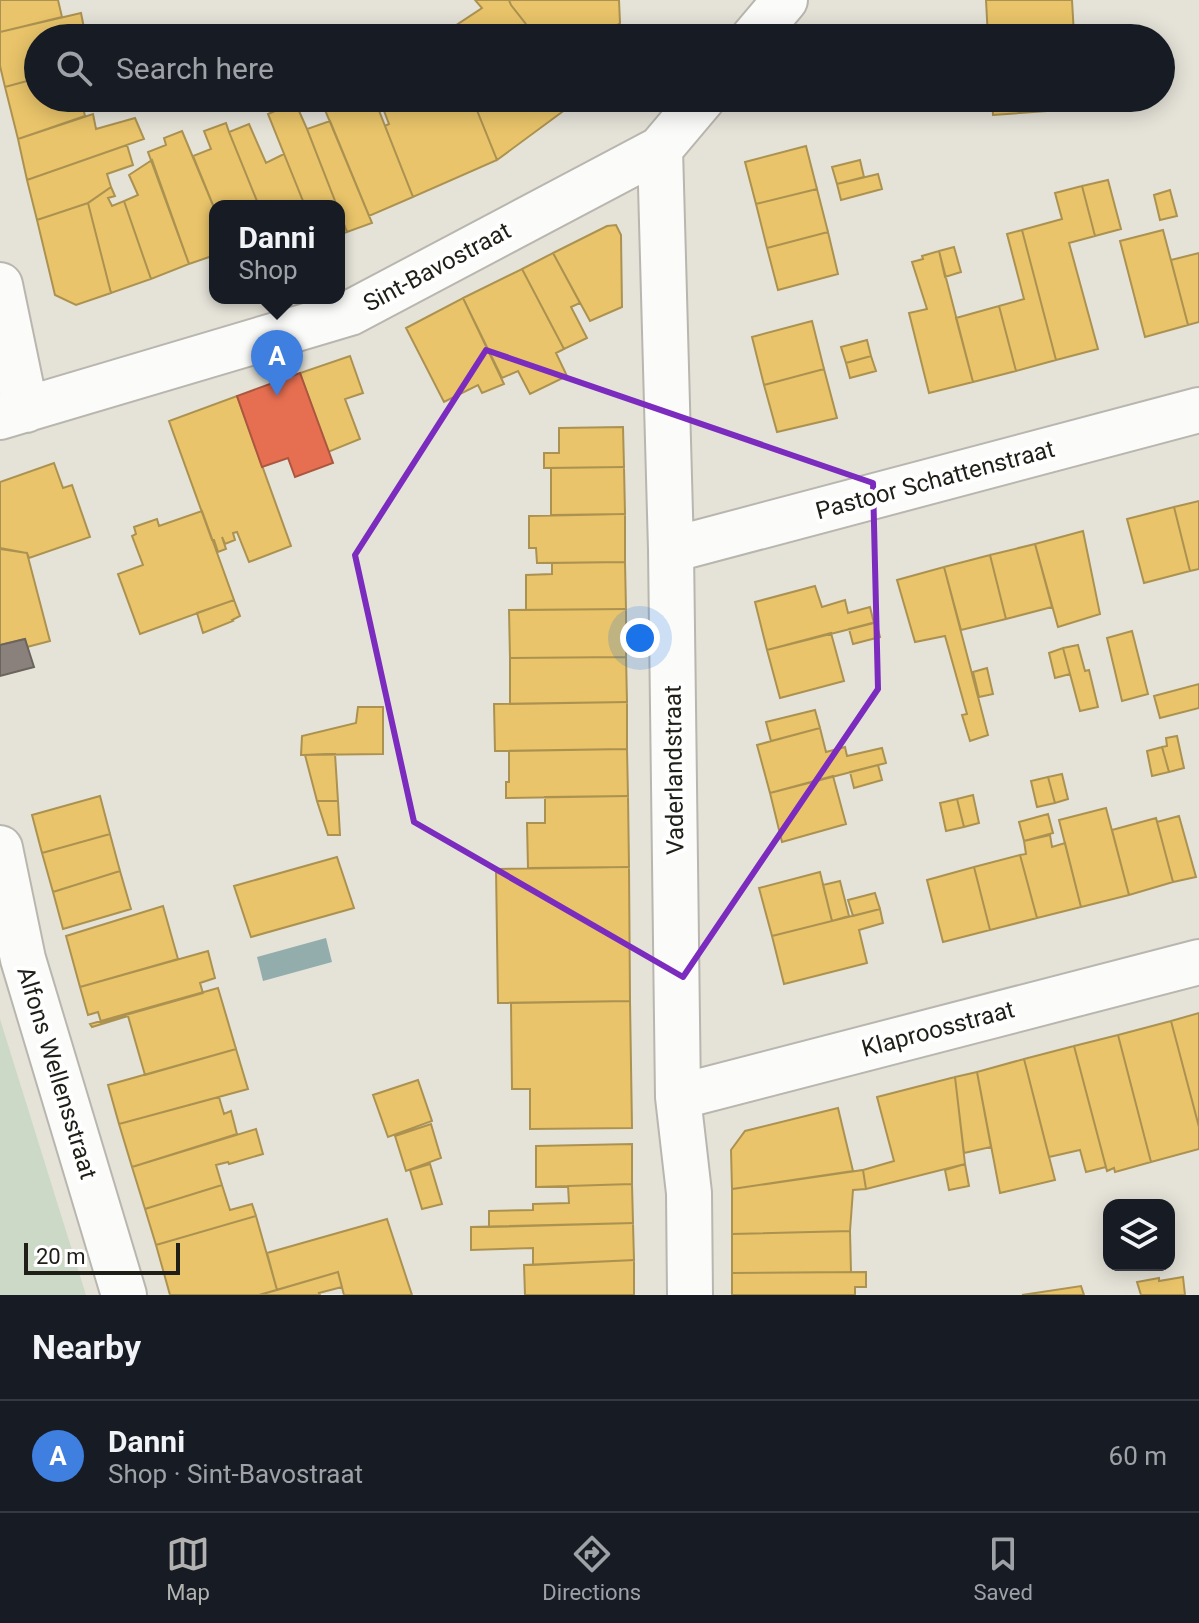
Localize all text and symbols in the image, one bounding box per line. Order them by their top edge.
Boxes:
search box [24,24,1175,112]
icon: search [52,46,96,90]
text: Search here [116,51,274,86]
popup [209,200,345,304]
street label: Sint-Bavostraat [359,216,516,318]
text: Danni [238,220,316,255]
text: Shop [238,255,298,285]
pin: A [251,330,303,396]
street label: Pastoor Schattenstraat [812,435,1058,525]
your location [620,618,660,658]
street label: Vaderlandstraat [659,685,689,855]
street label: Alfons Wellensstraat [11,963,103,1183]
street label: Klaproosstraat [859,995,1018,1063]
map controls [1103,1199,1175,1271]
button: layers [1103,1199,1175,1271]
scale bar [24,1239,180,1275]
text: 20 m [36,1244,85,1269]
text: Nearby [32,1327,141,1367]
text: Danni [108,1424,185,1459]
text: A [49,1441,67,1471]
text: 60 m [1109,1441,1167,1471]
text: Shop · Sint-Bavostraat [108,1459,363,1489]
tab: Map [166,1532,210,1605]
tab: Directions [542,1532,641,1605]
tab: Saved [973,1532,1033,1605]

